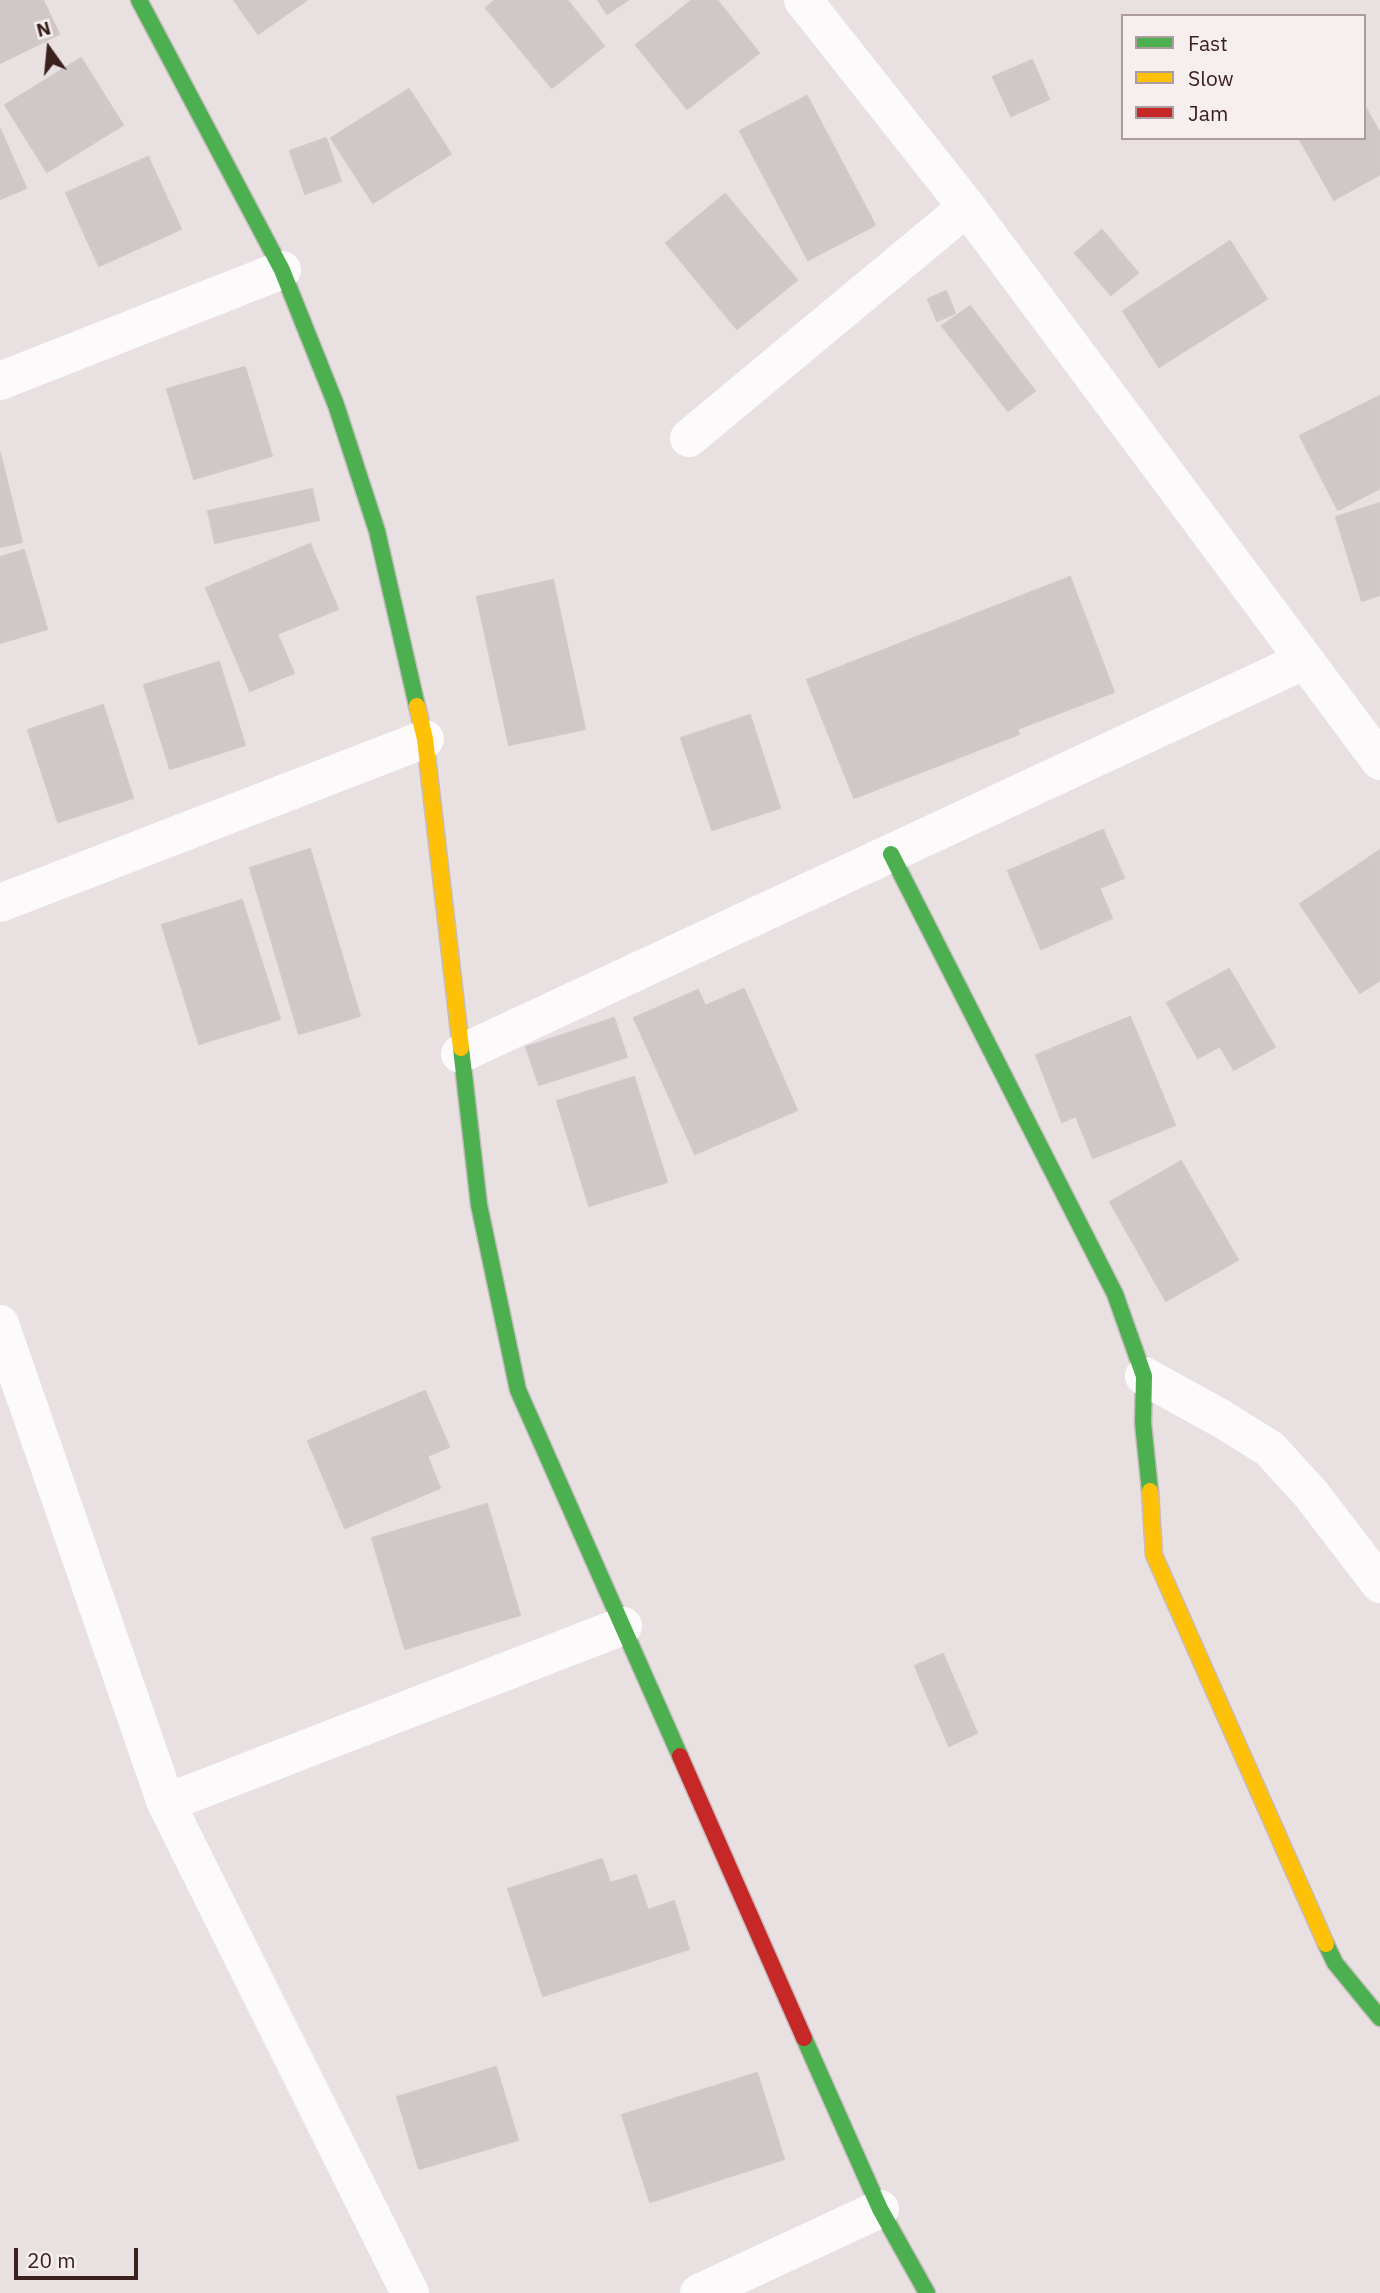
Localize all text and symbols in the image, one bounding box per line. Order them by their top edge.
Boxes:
north arrow [14,14,84,84]
legend [1121,14,1366,140]
text: N [34,15,53,42]
text: Fast [1188,29,1228,57]
text: Slow [1188,64,1234,92]
text: Jam [1188,99,1228,127]
scale bar [18,2234,142,2278]
text: 20 m [27,2246,76,2274]

